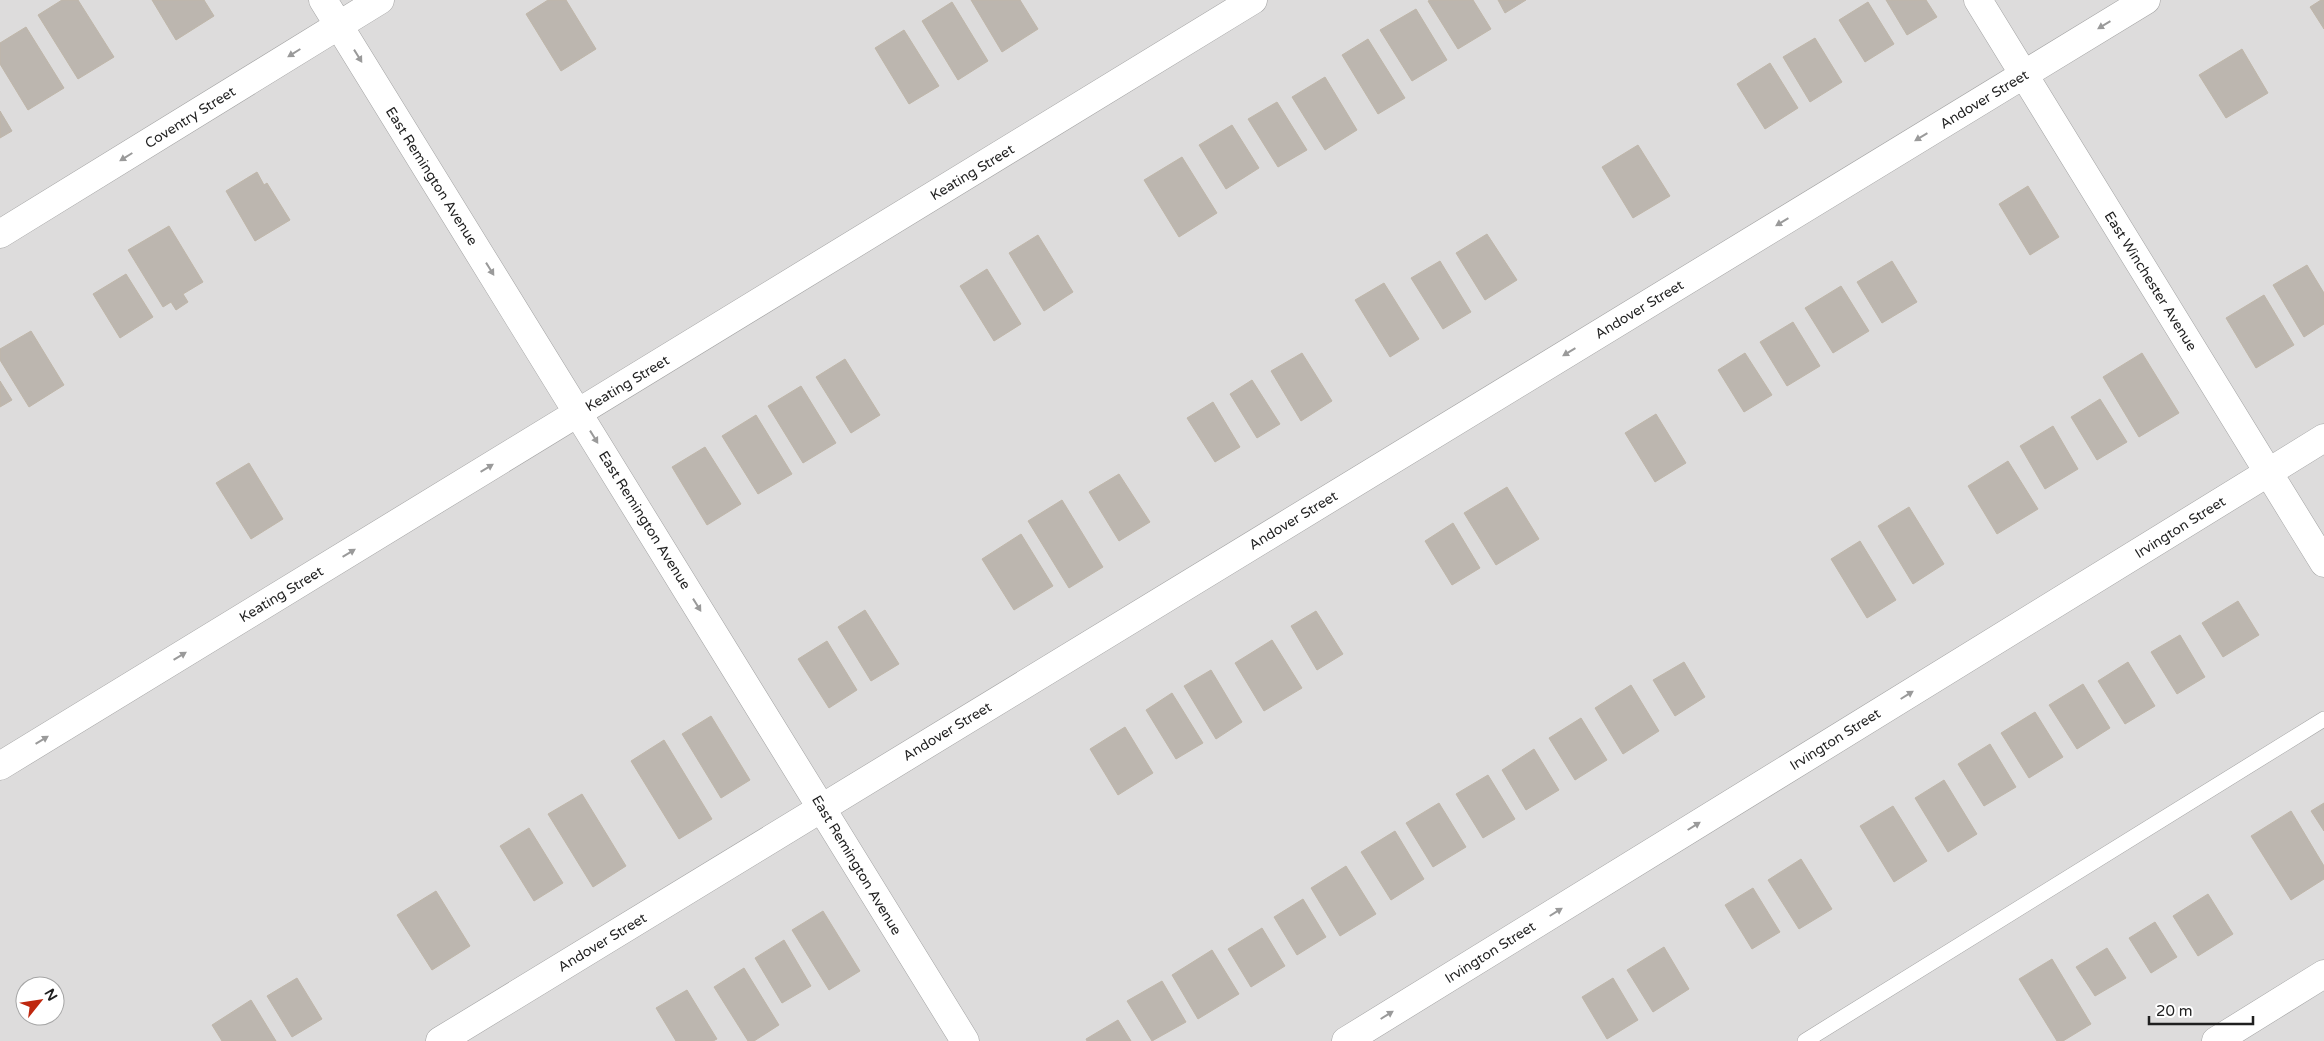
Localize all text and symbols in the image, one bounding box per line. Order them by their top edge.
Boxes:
one-way arrow [2098,21,2111,30]
one-way arrow [287,49,300,58]
one-way arrow [353,50,363,63]
street label: Andover Street [1937,66,2032,133]
street label: Coventry Street [142,82,239,152]
street label: East Remington Avenue [382,104,481,249]
one-way arrow [1914,133,1927,142]
street label: Keating Street [927,140,1018,204]
one-way arrow [119,152,132,161]
street label: East Winchester Avenue [2101,208,2201,354]
one-way arrow [1776,217,1789,227]
one-way arrow [485,262,494,275]
street label: Andover Street [1592,276,1687,343]
one-way arrow [1562,348,1575,357]
street label: Keating Street [582,351,673,415]
one-way arrow [589,430,598,443]
street label: East Remington Avenue [595,448,694,593]
one-way arrow [481,463,494,472]
street label: Andover Street [1246,487,1341,554]
street label: Irvington Street [2132,492,2229,562]
one-way arrow [342,548,355,557]
street label: Keating Street [236,562,327,626]
one-way arrow [693,598,702,611]
one-way arrow [174,651,187,660]
one-way arrow [1900,691,1913,700]
street label: Andover Street [900,698,995,765]
street label: Irvington Street [1787,704,1884,774]
one-way arrow [35,736,48,745]
street label: East Remington Avenue [808,792,905,938]
one-way arrow [1687,822,1700,831]
one-way arrow [1549,907,1562,916]
street label: Andover Street [555,909,650,976]
street label: Irvington Street [1442,917,1539,987]
north arrow [15,976,65,1026]
text: N [41,986,61,1004]
scale bar [2149,994,2253,1026]
text: 20 m [2156,1002,2193,1020]
one-way arrow [1381,1011,1394,1020]

